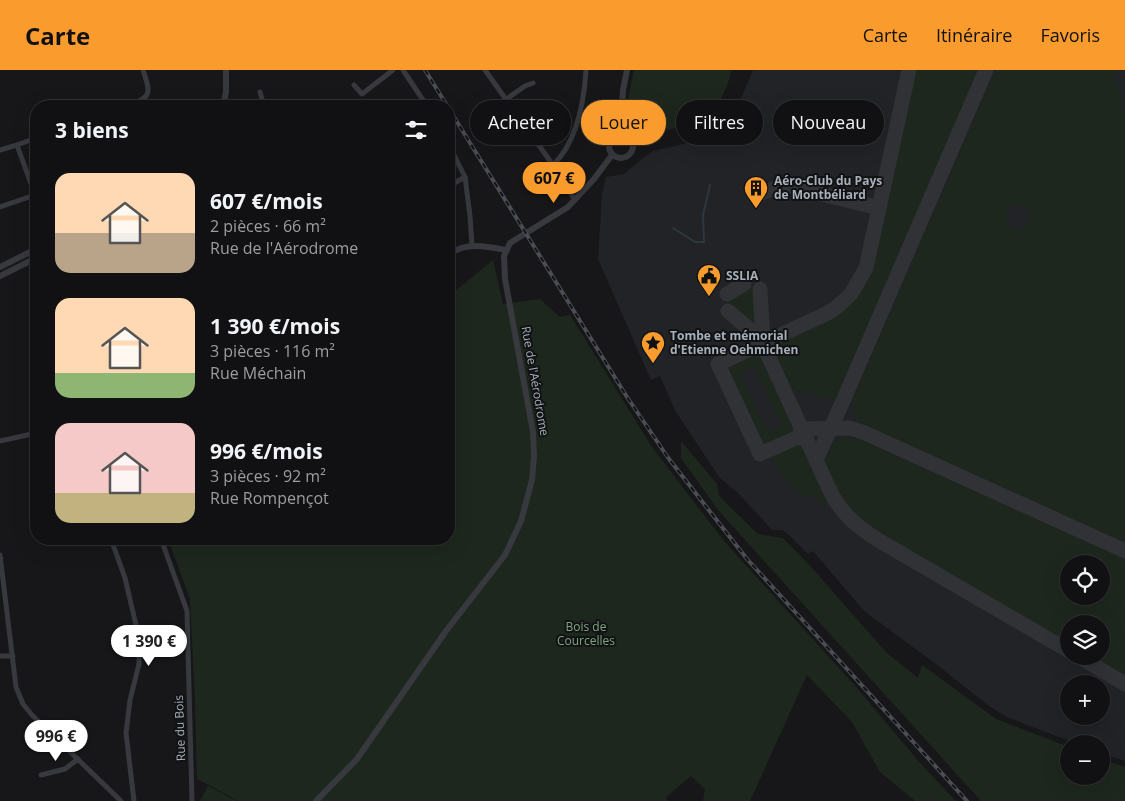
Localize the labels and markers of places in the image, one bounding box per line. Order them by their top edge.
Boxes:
pin: 607 € [519,162,589,204]
place label: Aéro-Club du Pays de Montbéliard [774,172,882,203]
building icon: Aéro-Club du Pays de Montbéliard [743,175,769,209]
public building icon: SSLIA [696,263,722,297]
place label: SSLIA [726,267,759,284]
place label: Tombe et mémorial d'Etienne Oehmichen [670,327,798,358]
place icon: Tombe et mémorial d'Etienne Oehmichen [640,330,666,364]
pin: 1 390 € [103,624,195,667]
pin: 996 € [21,720,91,762]

